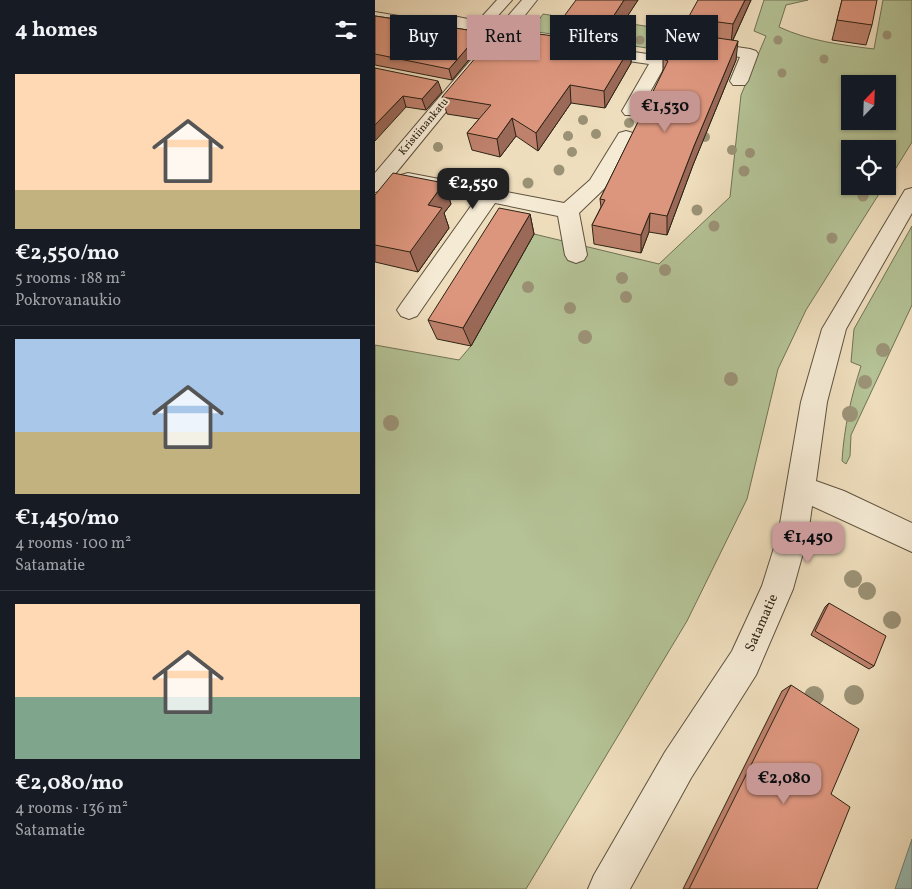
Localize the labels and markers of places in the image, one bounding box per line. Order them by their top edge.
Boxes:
pin: €1,530 [624,90,706,133]
pin: €2,550 [432,168,514,210]
pin: €1,450 [767,522,849,564]
pin: €2,080 [743,762,825,805]

